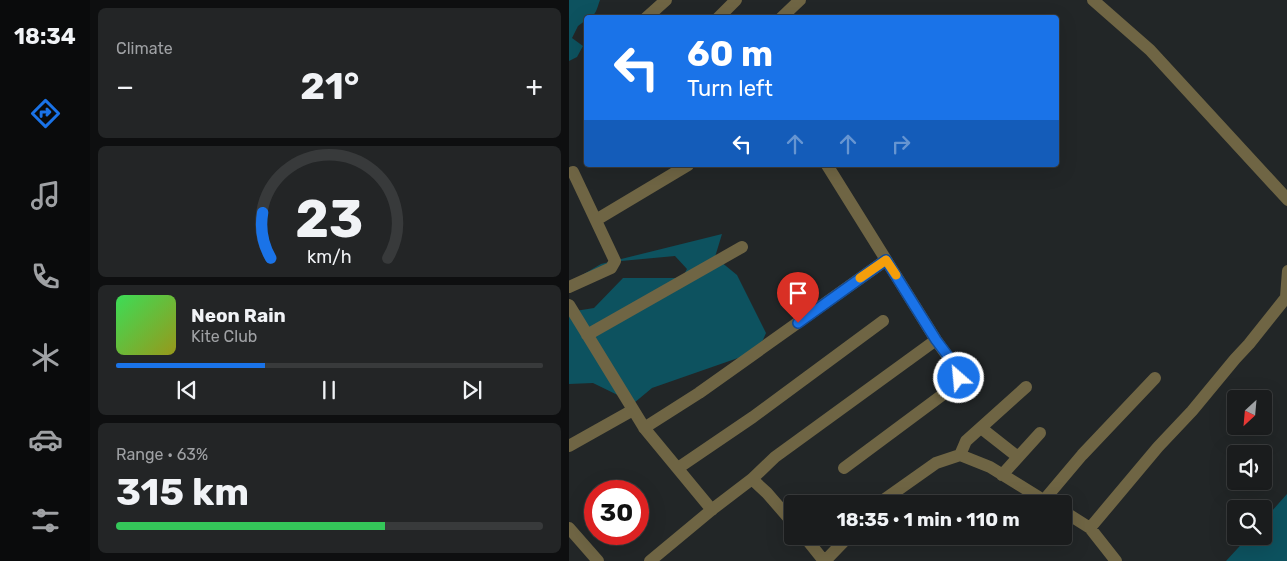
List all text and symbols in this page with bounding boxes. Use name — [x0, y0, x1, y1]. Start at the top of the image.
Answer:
text: 18:34 — [14, 23, 76, 50]
text: 60 m — [687, 33, 773, 75]
icon: left — [604, 35, 669, 100]
text: Climate — [116, 39, 173, 58]
text: 21° — [300, 63, 359, 109]
text: − — [116, 70, 134, 103]
text: + — [526, 70, 543, 103]
text: Turn left — [687, 75, 773, 102]
icon: directions — [28, 96, 63, 131]
icon: left — [728, 130, 756, 158]
icon: ahead — [781, 130, 809, 158]
icon: ahead — [834, 130, 862, 158]
icon: right — [887, 130, 915, 158]
icon: music — [28, 178, 63, 213]
text: 23 — [295, 188, 364, 250]
text: km/h — [307, 246, 352, 267]
icon: phone — [28, 259, 63, 294]
pin — [777, 272, 819, 323]
icon: arrive — [784, 279, 812, 307]
text: Neon Rain — [191, 304, 286, 327]
text: Kite Club — [191, 327, 257, 346]
icon: climate — [28, 340, 63, 375]
position arrow — [932, 351, 984, 403]
icon: previous — [173, 376, 201, 404]
icon: pause — [315, 376, 343, 404]
icon: next — [458, 376, 486, 404]
north arrow — [1227, 390, 1271, 435]
map controls — [1227, 390, 1272, 545]
icon: car — [28, 422, 63, 457]
text: Range · 63% — [116, 445, 208, 464]
button: sound — [1227, 445, 1272, 490]
text: 315 km — [116, 469, 249, 515]
speed limit sign: 30 — [584, 480, 649, 545]
button: search — [1227, 500, 1272, 545]
icon: filters — [28, 503, 63, 538]
text: 18:35 · 1 min · 110 m — [836, 508, 1020, 531]

